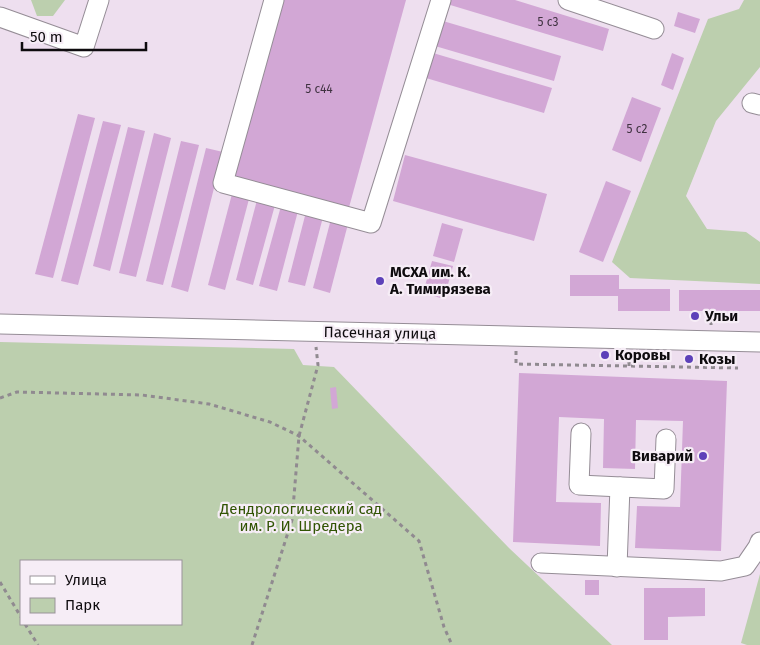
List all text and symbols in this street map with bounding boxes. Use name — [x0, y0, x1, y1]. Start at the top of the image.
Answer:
house number: 5 с3 — [538, 15, 558, 29]
scale bar — [22, 20, 146, 52]
text: 50 m — [30, 28, 63, 46]
house number: 5 с44 — [305, 82, 333, 96]
house number: 5 с2 — [627, 122, 647, 136]
place label: МСХА им. К. А. Тимирязева — [389, 263, 491, 298]
marker: МСХА им. К. А. Тимирязева — [374, 275, 386, 287]
place label: Ульи — [704, 307, 738, 325]
marker: Ульи — [689, 310, 701, 322]
street label: Пасечная улица — [323, 323, 437, 343]
place label: Коровы — [615, 346, 670, 364]
marker: Коровы — [599, 349, 611, 361]
place label: Козы — [699, 350, 735, 368]
marker: Козы — [683, 353, 695, 365]
place label: Виварий — [632, 447, 693, 465]
marker: Виварий — [697, 450, 709, 462]
park label: Дендрологический сад им. Р. И. Шредера — [219, 500, 382, 535]
legend — [20, 560, 182, 625]
text: Улица — [65, 571, 107, 589]
text: Парк — [65, 596, 100, 614]

